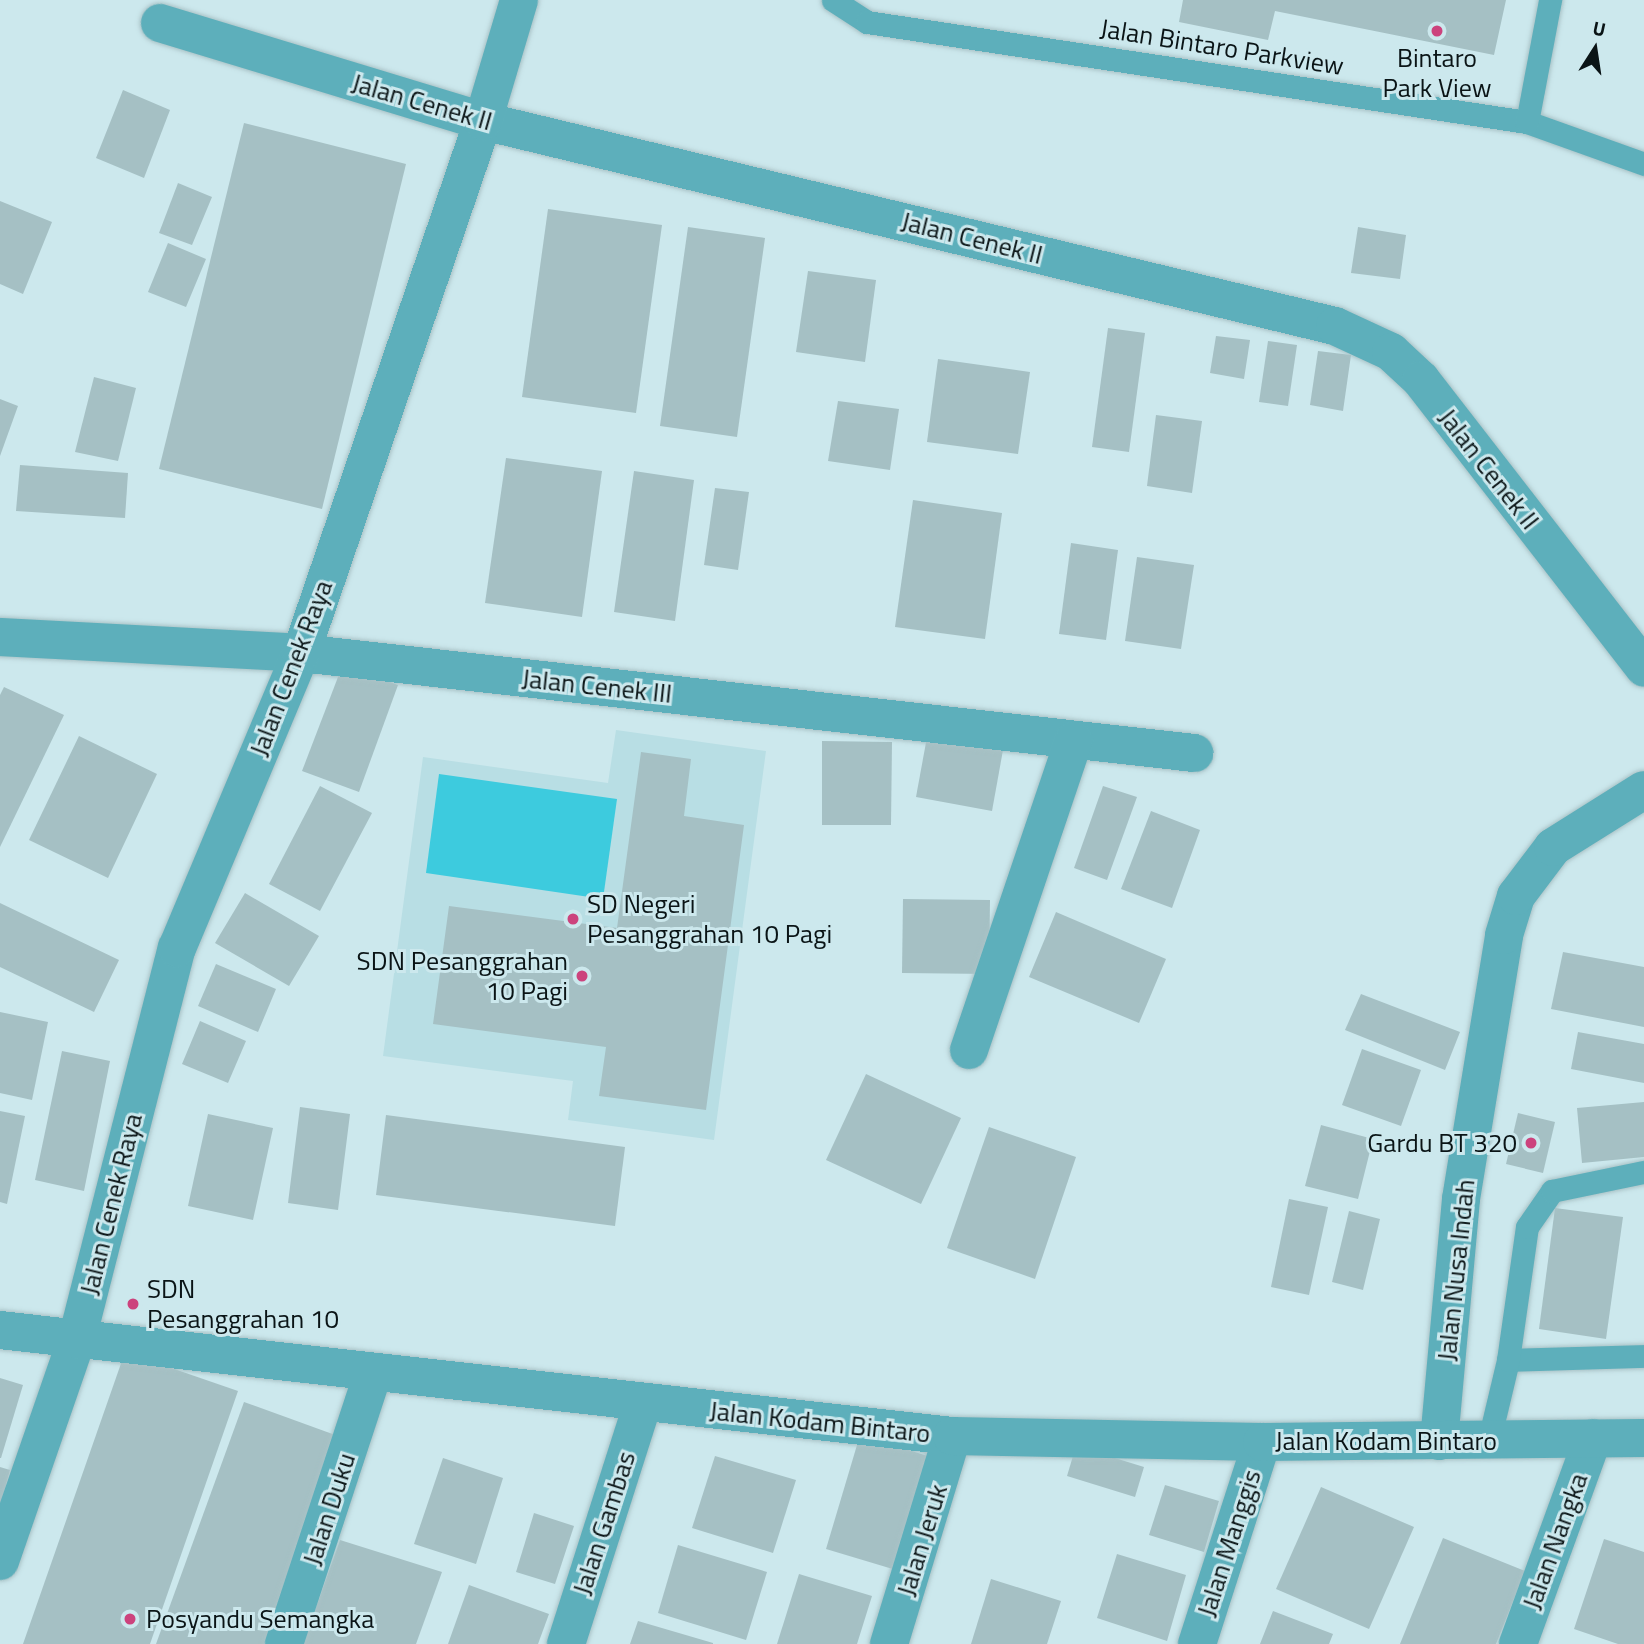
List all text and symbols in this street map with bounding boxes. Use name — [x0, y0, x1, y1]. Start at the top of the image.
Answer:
street label: Jalan Bintaro Parkview — [1098, 12, 1346, 82]
text: U — [1590, 12, 1609, 43]
north arrow — [1560, 14, 1630, 84]
marker: Bintaro Park View — [1429, 23, 1445, 39]
place label: Bintaro Park View — [1382, 42, 1492, 104]
street label: Jalan Cenek II — [348, 67, 496, 137]
street label: Jalan Cenek II — [898, 205, 1046, 271]
street label: Jalan Cenek II — [1432, 403, 1546, 535]
street label: Jalan Cenek Raya — [243, 576, 339, 760]
street label: Jalan Cenek III — [520, 663, 674, 709]
place label: SD Negeri Pesanggrahan 10 Pagi — [587, 888, 832, 950]
marker: SD Negeri Pesanggrahan 10 Pagi — [565, 911, 581, 927]
place label: SDN Pesanggrahan 10 Pagi — [357, 945, 568, 1006]
marker: SDN Pesanggrahan 10 Pagi — [574, 968, 590, 984]
street label: Jalan Cenek Raya — [73, 1110, 149, 1298]
place label: Gardu BT 320 — [1367, 1127, 1517, 1159]
marker: Gardu BT 320 — [1523, 1135, 1539, 1151]
street label: Jalan Nusa Indah — [1431, 1178, 1481, 1362]
place label: SDN Pesanggrahan 10 — [147, 1273, 339, 1334]
marker: SDN Pesanggrahan 10 — [125, 1296, 141, 1312]
street label: Jalan Kodam Bintaro — [708, 1395, 932, 1449]
street label: Jalan Kodam Bintaro — [1275, 1425, 1497, 1457]
street label: Jalan Gambas — [566, 1447, 642, 1599]
street label: Jalan Duku — [296, 1449, 362, 1569]
street label: Jalan Manggis — [1191, 1466, 1267, 1620]
street label: Jalan Nangka — [1516, 1469, 1594, 1613]
street label: Jalan Jeruk — [890, 1480, 954, 1600]
place label: Posyandu Semangka — [146, 1603, 374, 1635]
marker: Posyandu Semangka — [120, 1609, 140, 1629]

